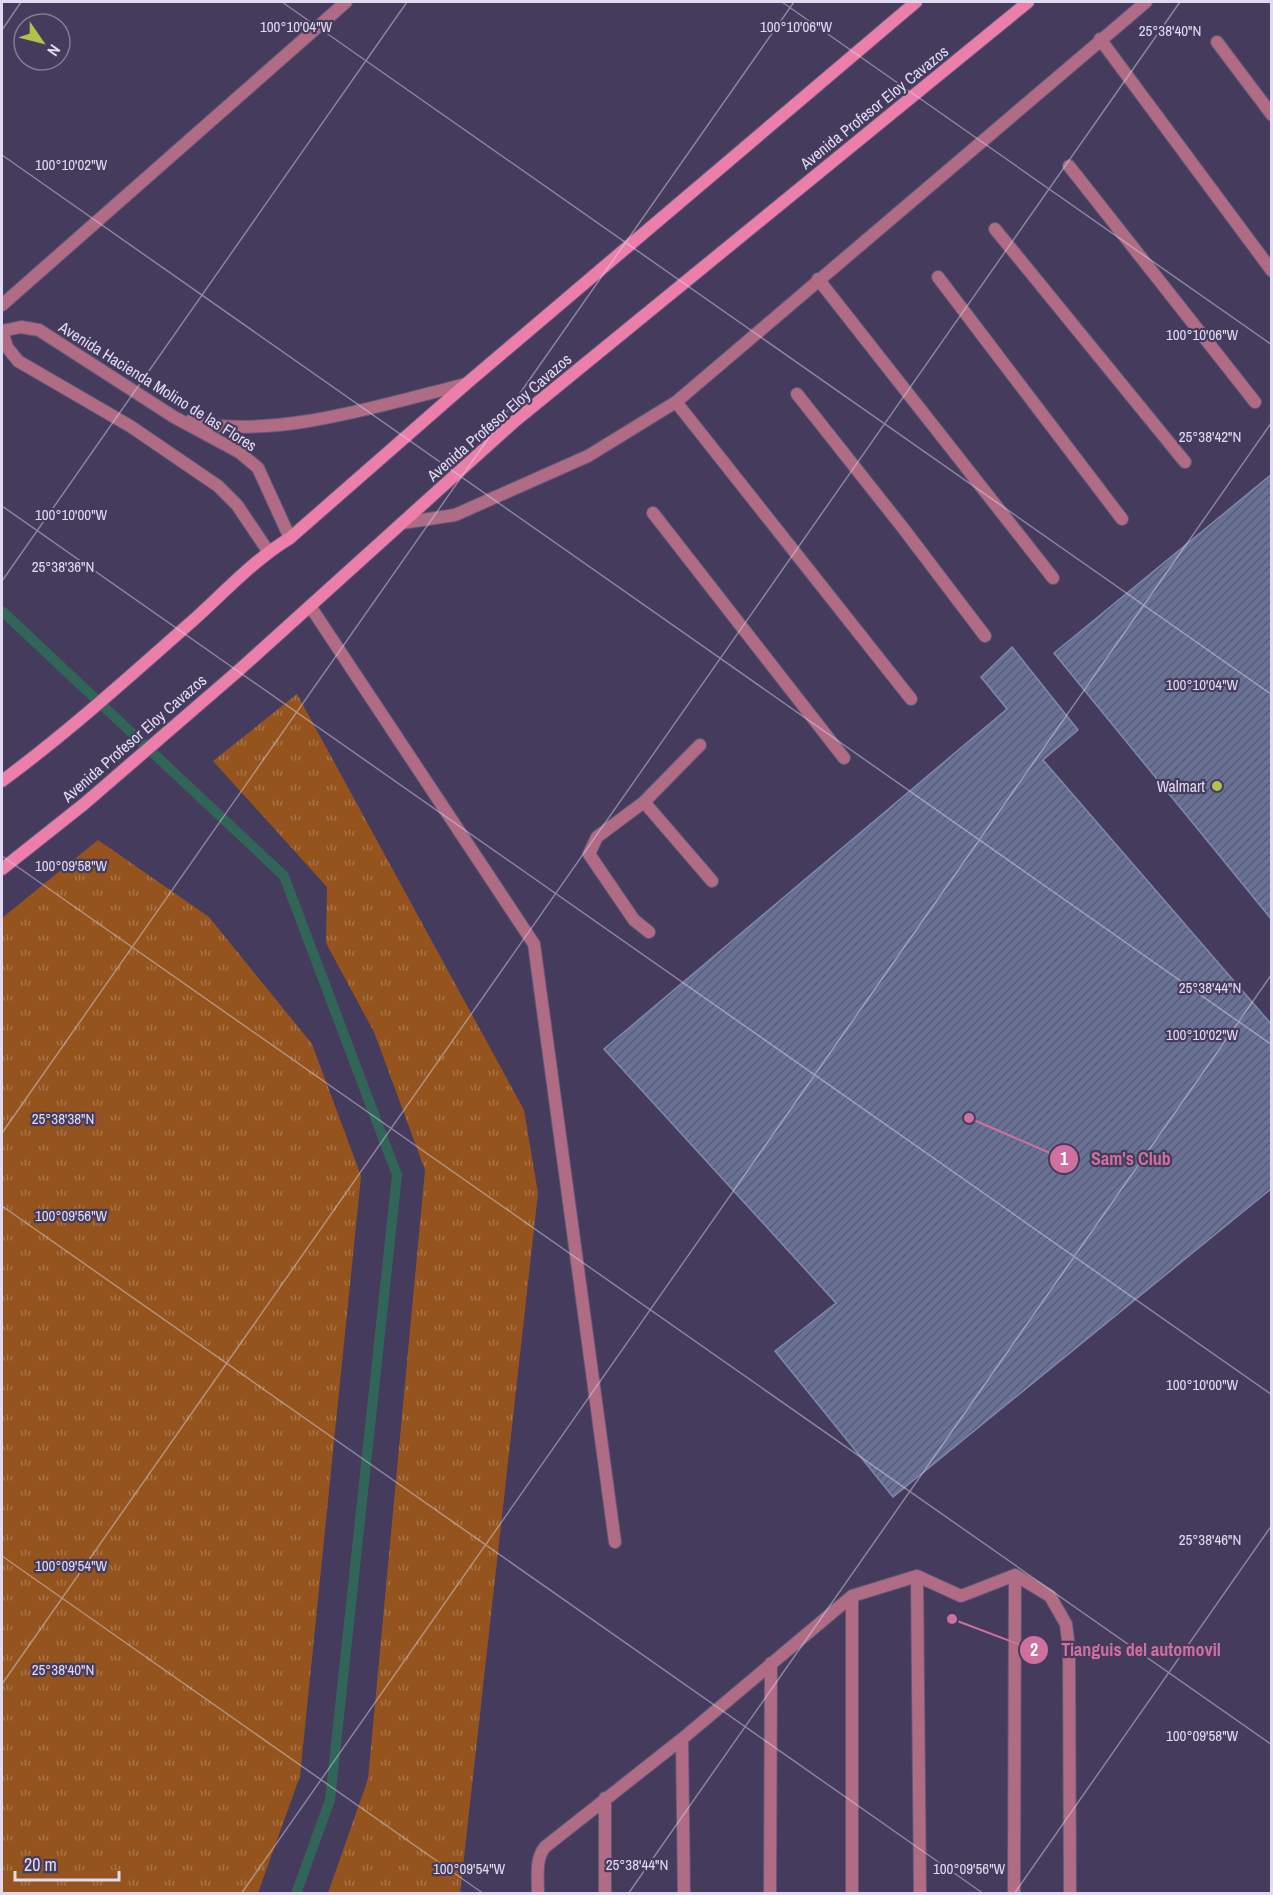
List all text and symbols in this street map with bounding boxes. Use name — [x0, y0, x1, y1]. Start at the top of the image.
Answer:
north arrow — [12, 12, 72, 72]
text: 100°10'04"W — [260, 16, 332, 37]
text: 100°10'06"W — [760, 16, 832, 37]
text: 25°38'40"N — [1139, 20, 1201, 41]
text: N — [43, 40, 66, 61]
street label: Avenida Profesor Eloy Cavazos — [794, 40, 953, 174]
text: 100°10'02"W — [35, 154, 107, 175]
street label: Avenida Hacienda Molino de las Flores — [54, 315, 261, 456]
text: 100°10'06"W — [1166, 324, 1238, 345]
street label: Avenida Profesor Eloy Cavazos — [421, 348, 576, 487]
text: 25°38'42"N — [1179, 426, 1241, 447]
text: 100°10'00"W — [35, 504, 107, 525]
text: 25°38'36"N — [32, 556, 94, 577]
street label: Avenida Profesor Eloy Cavazos — [56, 669, 211, 808]
text: 100°10'04"W — [1166, 674, 1238, 695]
place label: Walmart — [1157, 775, 1205, 797]
marker: Walmart — [1210, 779, 1224, 793]
text: 100°09'58"W — [35, 855, 107, 876]
text: 25°38'44"N — [1179, 977, 1241, 998]
text: 100°10'02"W — [1166, 1024, 1238, 1045]
text: 25°38'38"N — [32, 1108, 94, 1129]
callout: Sam's Club — [1049, 1141, 1183, 1177]
text: 1 — [1060, 1146, 1069, 1171]
text: Sam's Club — [1091, 1146, 1171, 1171]
text: 100°09'56"W — [35, 1205, 107, 1226]
text: 100°10'00"W — [1166, 1374, 1238, 1395]
text: 25°38'46"N — [1179, 1529, 1241, 1550]
text: 100°09'54"W — [35, 1555, 107, 1576]
callout: Tianguis del automovil — [1019, 1632, 1233, 1668]
text: 2 — [1030, 1637, 1038, 1662]
text: Tianguis del automovil — [1061, 1637, 1221, 1662]
text: 25°38'40"N — [32, 1659, 94, 1680]
text: 100°09'58"W — [1166, 1725, 1238, 1746]
scale bar — [15, 1844, 118, 1882]
text: 20 m — [24, 1852, 57, 1877]
text: 25°38'44"N — [606, 1854, 668, 1875]
text: 100°09'54"W — [433, 1858, 505, 1879]
text: 100°09'56"W — [933, 1858, 1005, 1879]

